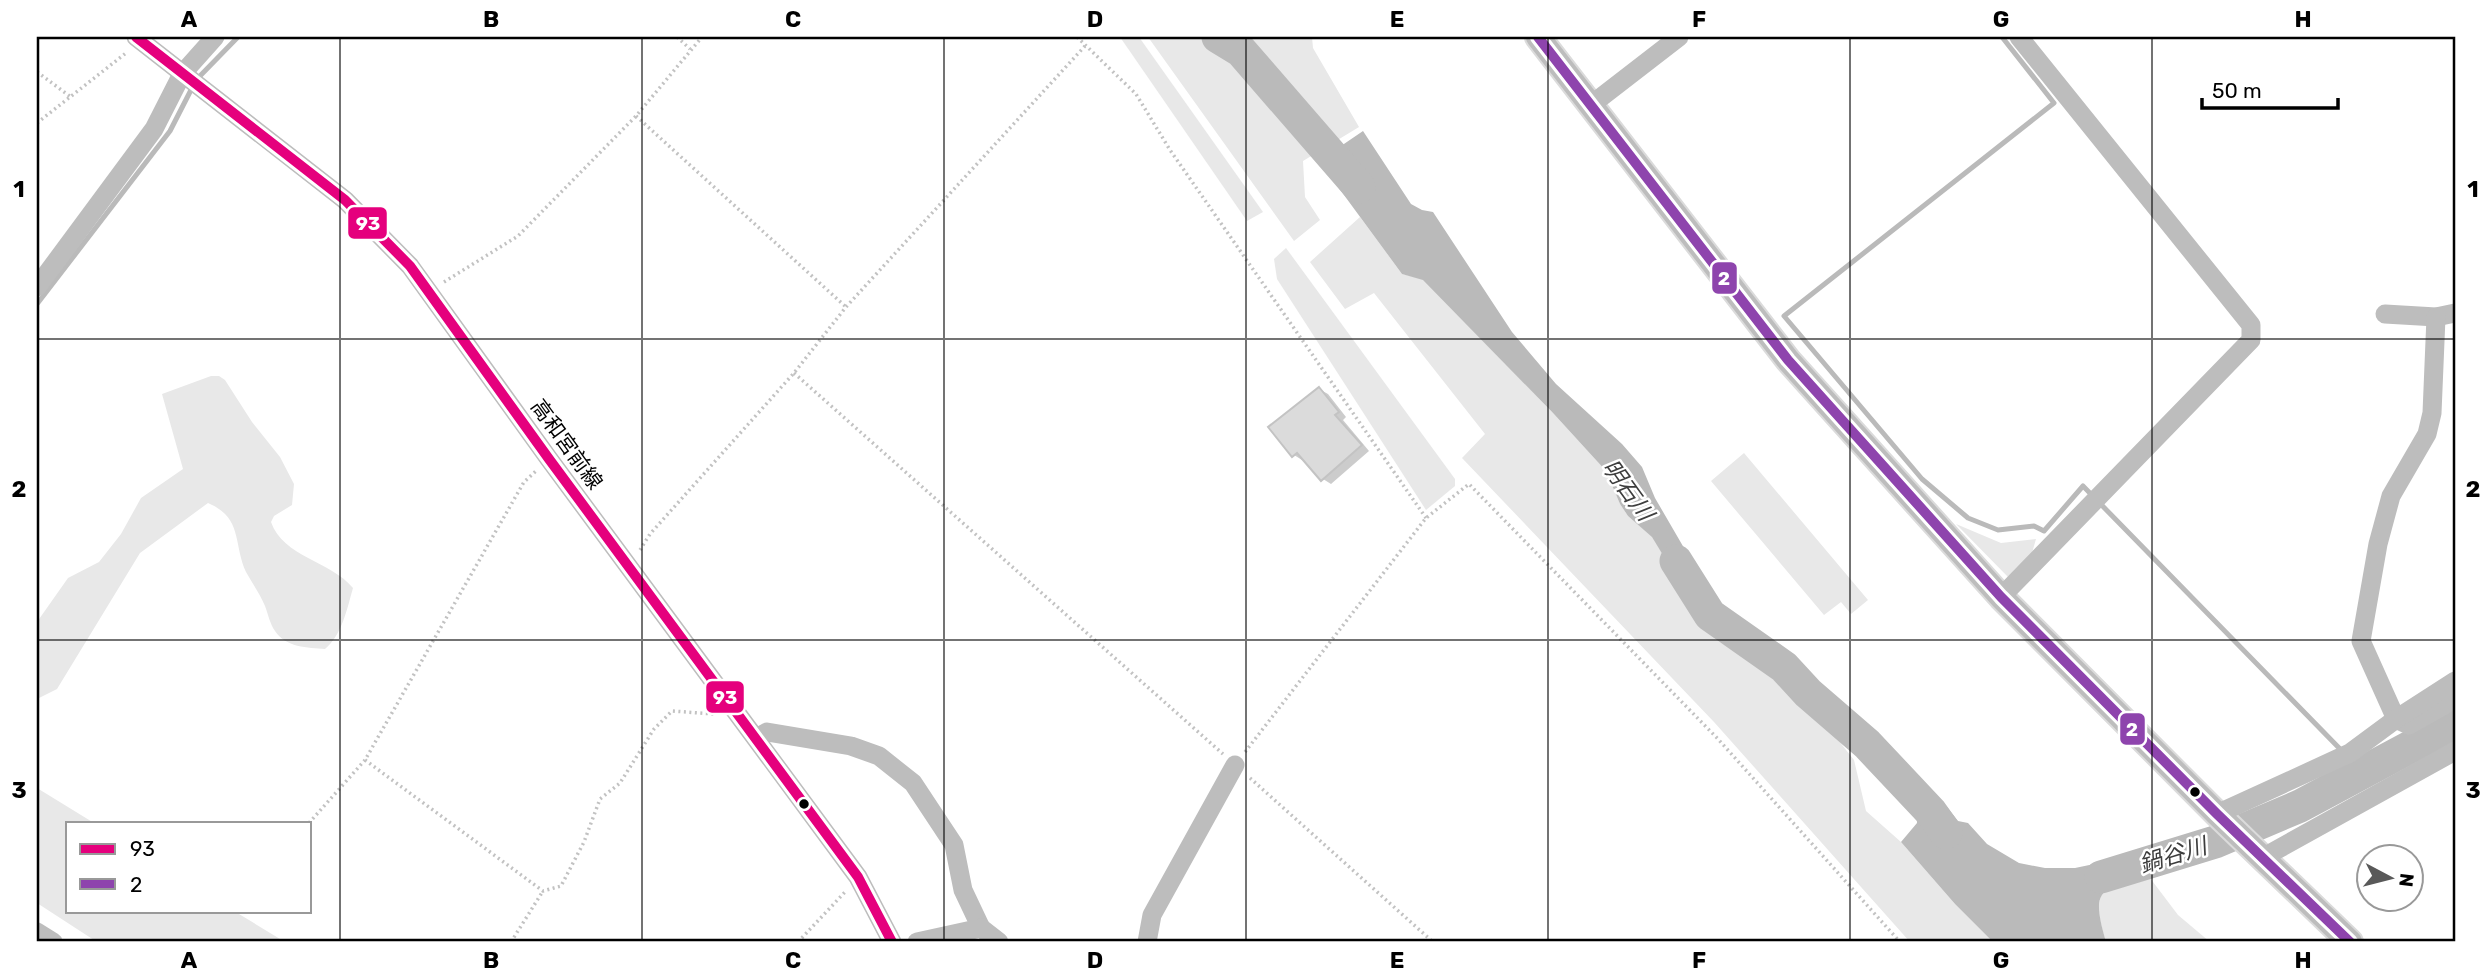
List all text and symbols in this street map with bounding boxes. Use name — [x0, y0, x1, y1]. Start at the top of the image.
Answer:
text: A — [181, 5, 198, 33]
text: B — [483, 5, 499, 33]
text: C — [785, 5, 801, 33]
text: D — [1087, 5, 1103, 33]
text: E — [1390, 5, 1404, 33]
text: F — [1692, 5, 1706, 33]
text: G — [1993, 5, 2009, 33]
text: H — [2294, 5, 2312, 33]
scale bar — [2202, 66, 2338, 110]
text: 50 m — [2212, 78, 2262, 103]
text: 1 — [13, 175, 25, 203]
text: 1 — [2467, 175, 2479, 203]
line badge: 93 — [347, 206, 388, 240]
text: 93 — [356, 212, 380, 235]
line badge: 2 — [1711, 261, 1738, 295]
text: 2 — [1718, 267, 1730, 290]
street label: 高和宮前線 — [526, 394, 608, 494]
water label: 明石川 — [1596, 454, 1661, 529]
text: 2 — [12, 475, 26, 503]
text: 2 — [2466, 475, 2480, 503]
line badge: 93 — [705, 680, 745, 714]
text: 93 — [713, 686, 737, 709]
line badge: 2 — [2119, 712, 2146, 746]
text: 2 — [2126, 718, 2138, 741]
text: 3 — [11, 776, 27, 804]
text: 3 — [2465, 776, 2481, 804]
unlabelled marker — [2188, 785, 2202, 799]
unlabelled marker — [797, 797, 811, 811]
legend — [66, 822, 312, 912]
water label: 鍋谷川 — [2136, 831, 2213, 878]
text: 93 — [130, 836, 155, 861]
north arrow — [2356, 842, 2426, 912]
text: 2 — [130, 872, 142, 897]
text: N — [2394, 872, 2419, 888]
text: A — [181, 946, 198, 974]
text: B — [483, 946, 499, 974]
text: C — [785, 946, 801, 974]
text: D — [1087, 946, 1103, 974]
text: E — [1390, 946, 1404, 974]
text: F — [1692, 946, 1706, 974]
text: G — [1993, 946, 2009, 974]
text: H — [2294, 946, 2312, 974]

